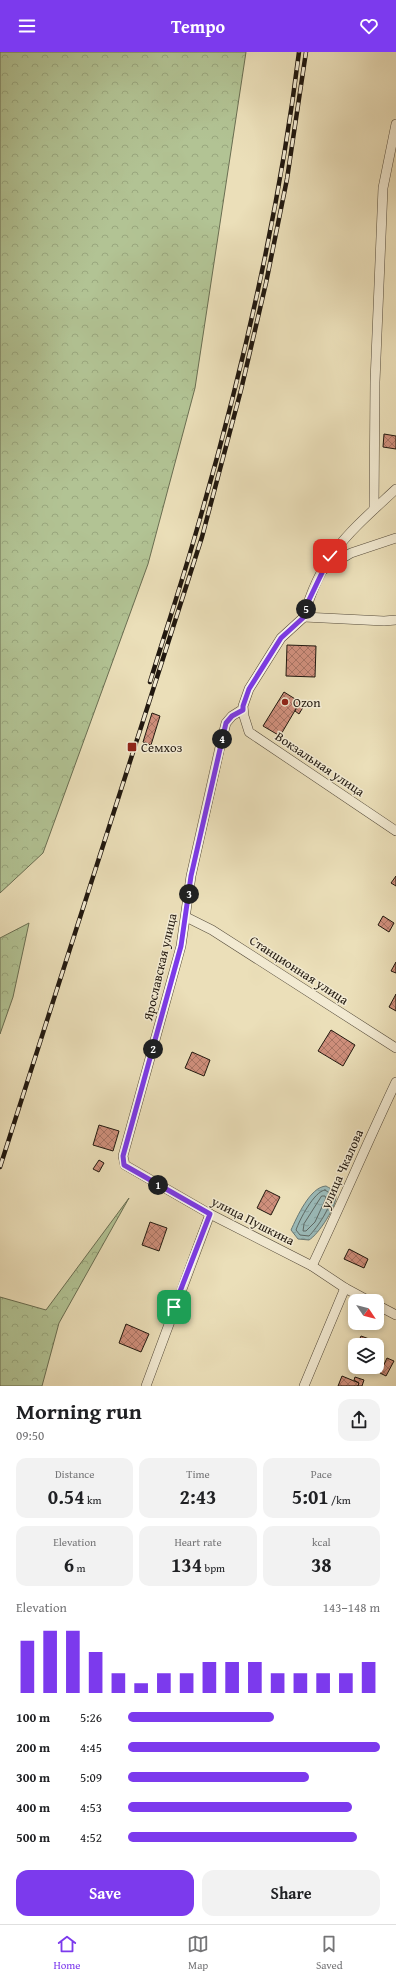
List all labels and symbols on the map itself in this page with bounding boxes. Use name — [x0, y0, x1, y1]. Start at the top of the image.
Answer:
pin — [313, 539, 347, 573]
pin: 5 — [296, 599, 316, 619]
place label: Ozon — [293, 693, 321, 712]
marker: Ozon — [280, 697, 290, 707]
street label: Вокзальная улица — [271, 727, 369, 801]
pin: 4 — [212, 729, 232, 749]
place label: Семхоз — [141, 738, 183, 757]
marker: Семхоз — [126, 741, 138, 753]
pin: 3 — [179, 884, 199, 904]
street label: Ярославская улица — [138, 910, 182, 1024]
street label: Станционная улица — [246, 931, 353, 1010]
pin: 2 — [143, 1039, 163, 1059]
street label: улица Чкалова — [316, 1125, 368, 1213]
pin: 1 — [148, 1175, 168, 1195]
street label: улица Пушкина — [207, 1191, 299, 1251]
pin — [157, 1290, 191, 1324]
north arrow — [348, 1294, 384, 1330]

